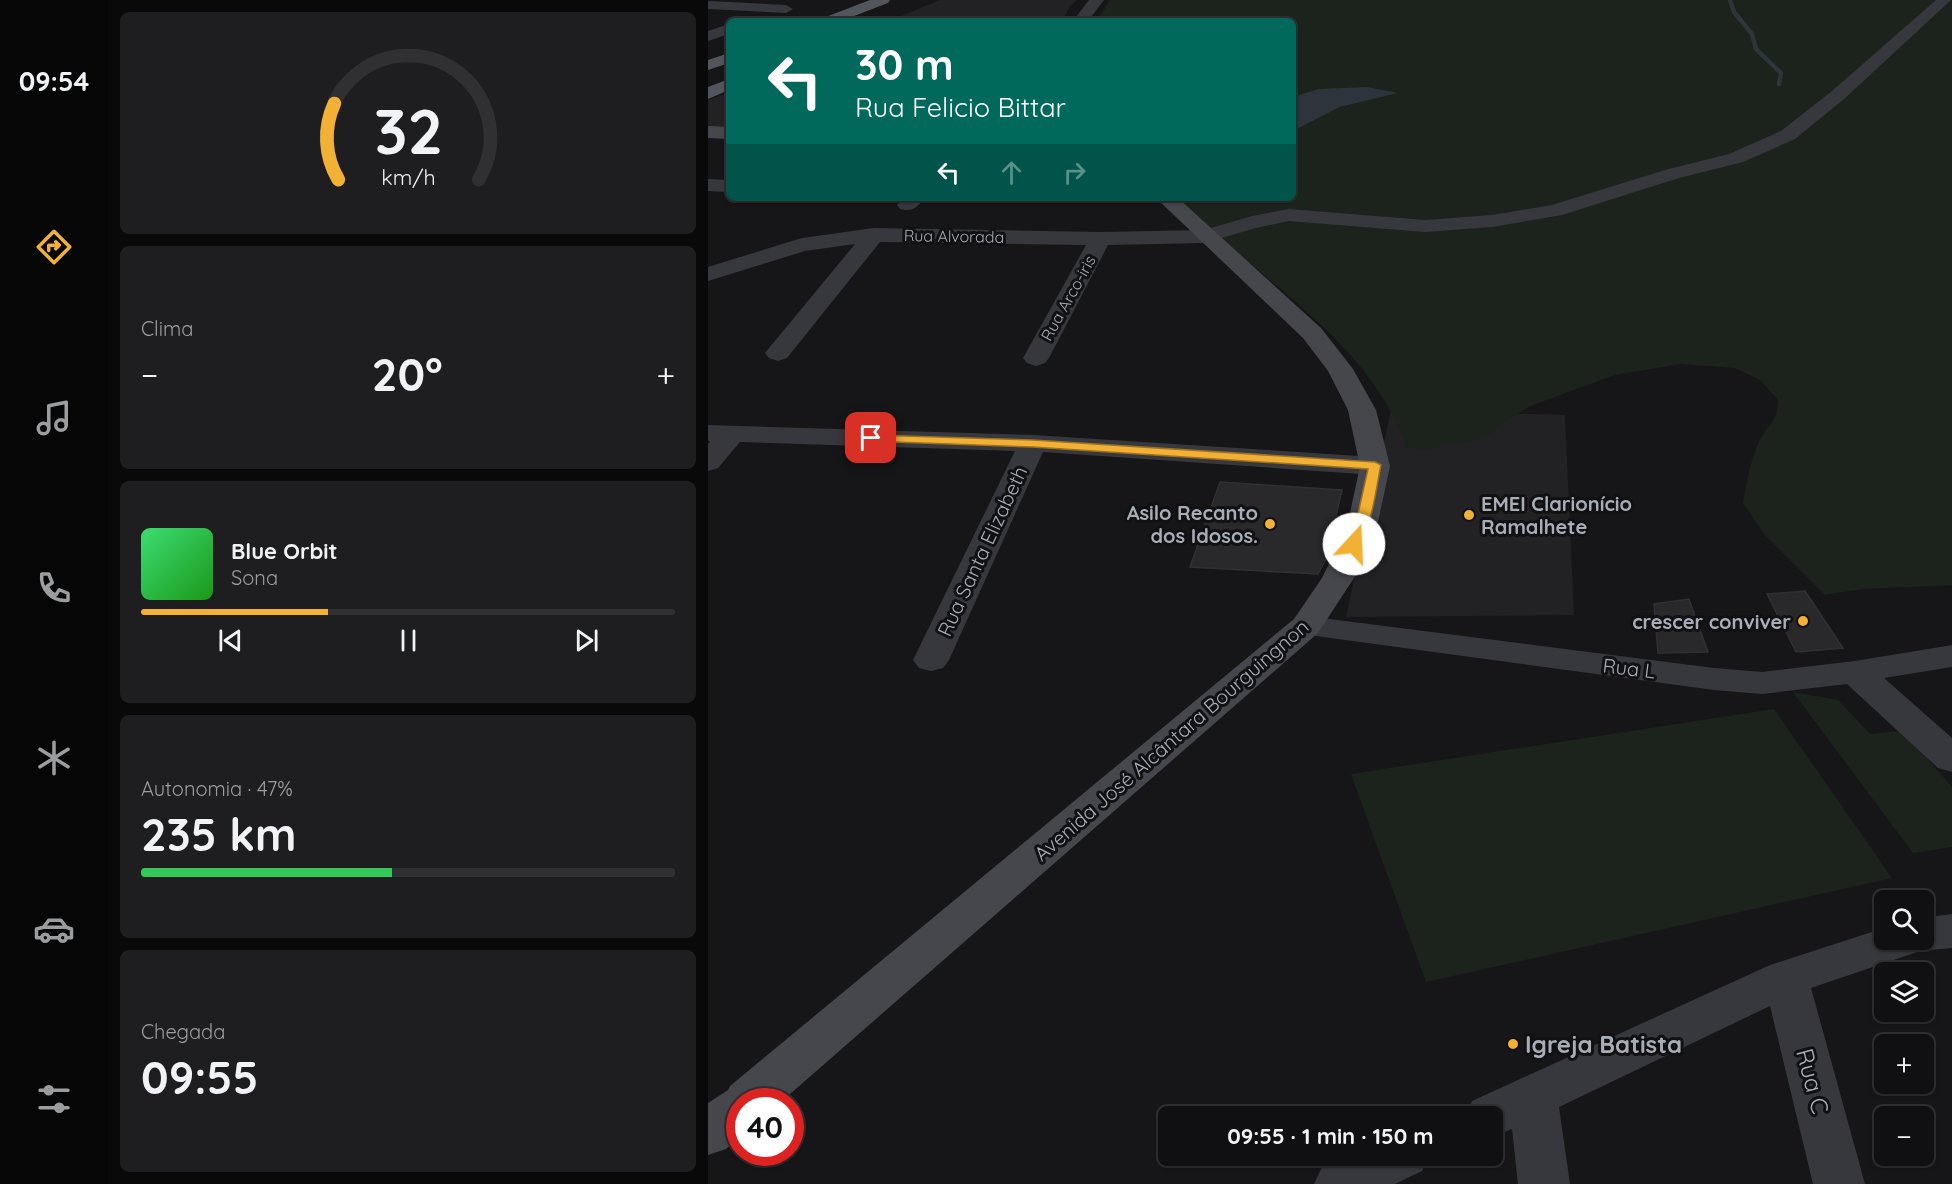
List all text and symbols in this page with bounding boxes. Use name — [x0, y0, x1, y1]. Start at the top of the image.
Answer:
text: 30 m — [855, 38, 954, 91]
icon: left — [756, 42, 834, 120]
text: 09:54 — [19, 64, 89, 98]
text: Rua Felicio Bittar — [855, 90, 1066, 124]
text: 32 — [373, 92, 443, 170]
icon: left — [932, 156, 965, 189]
icon: ahead — [995, 156, 1028, 189]
icon: right — [1058, 156, 1091, 189]
text: km/h — [381, 165, 435, 191]
street label: Rua Alvorada — [904, 225, 1004, 247]
icon: directions — [33, 226, 75, 268]
street label: Rua Arco-iris — [1036, 252, 1100, 344]
text: Clima — [141, 316, 193, 341]
text: 20° — [372, 346, 443, 402]
text: − — [141, 354, 158, 395]
text: + — [656, 354, 675, 395]
icon: music — [33, 397, 75, 439]
pin — [845, 412, 896, 463]
icon: arrive — [854, 421, 887, 454]
street label: Rua Santa Elizabeth — [932, 462, 1032, 640]
place label: EMEI Clarionício Ramalhete — [1481, 491, 1632, 539]
place label: Asilo Recanto dos Idosos. — [1127, 500, 1258, 548]
marker: EMEI Clarionício Ramalhete — [1462, 508, 1476, 522]
position arrow — [1322, 512, 1386, 576]
marker: Asilo Recanto dos Idosos. — [1263, 517, 1277, 531]
text: Blue Orbit — [231, 537, 337, 565]
text: Sona — [231, 565, 278, 590]
icon: phone — [33, 567, 75, 609]
place label: crescer conviver — [1632, 609, 1791, 634]
street label: Avenida José Alcântara Bourguingnon — [1029, 614, 1313, 866]
marker: crescer conviver — [1796, 614, 1810, 628]
icon: previous — [214, 624, 247, 657]
icon: pause — [392, 624, 425, 657]
icon: next — [570, 624, 603, 657]
street label: Rua L — [1601, 652, 1657, 684]
icon: climate — [33, 737, 75, 779]
text: Autonomia · 47% — [141, 776, 293, 801]
text: 235 km — [141, 806, 296, 862]
map controls — [1874, 890, 1934, 1166]
button: search — [1874, 890, 1934, 950]
icon: car — [33, 908, 75, 950]
button: layers — [1874, 962, 1934, 1022]
text: Chegada — [141, 1019, 225, 1044]
place label: Igreja Batista — [1525, 1029, 1682, 1059]
button: + — [1874, 1034, 1934, 1094]
marker: Igreja Batista — [1506, 1037, 1520, 1051]
street label: Rua C — [1790, 1045, 1836, 1117]
text: 09:55 — [141, 1049, 258, 1105]
icon: filters — [33, 1078, 75, 1120]
speed limit sign: 40 — [726, 1088, 804, 1166]
button: − — [1874, 1106, 1934, 1166]
text: 09:55 · 1 min · 150 m — [1227, 1122, 1434, 1150]

